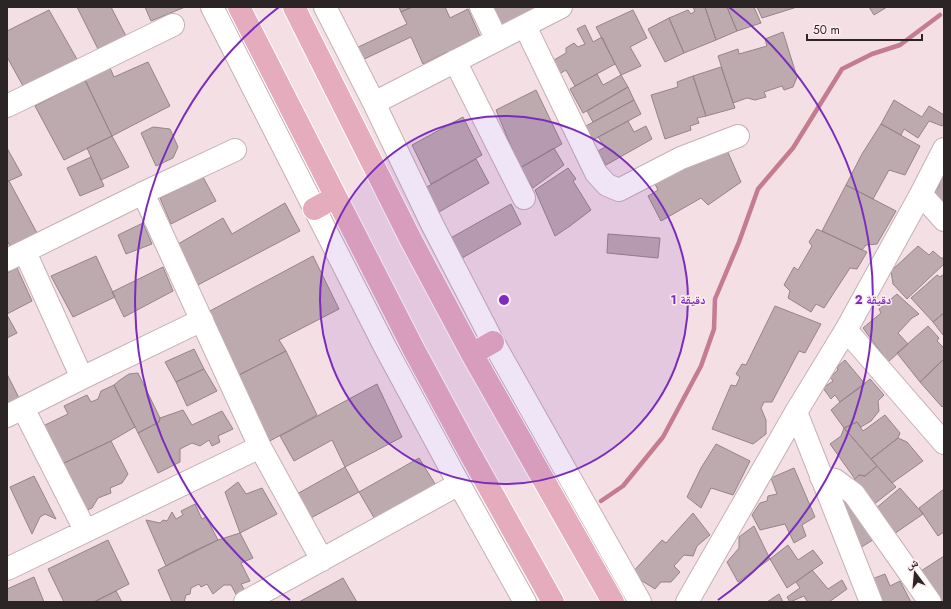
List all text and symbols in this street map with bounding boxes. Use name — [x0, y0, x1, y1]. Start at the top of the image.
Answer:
scale bar — [807, 16, 922, 42]
text: 50 m — [813, 21, 840, 39]
text: 1 دقيقة — [671, 291, 705, 309]
text: 2 دقيقة — [855, 291, 891, 309]
centre of rings — [497, 293, 511, 307]
north arrow — [895, 553, 935, 593]
text: ش — [904, 554, 920, 573]

